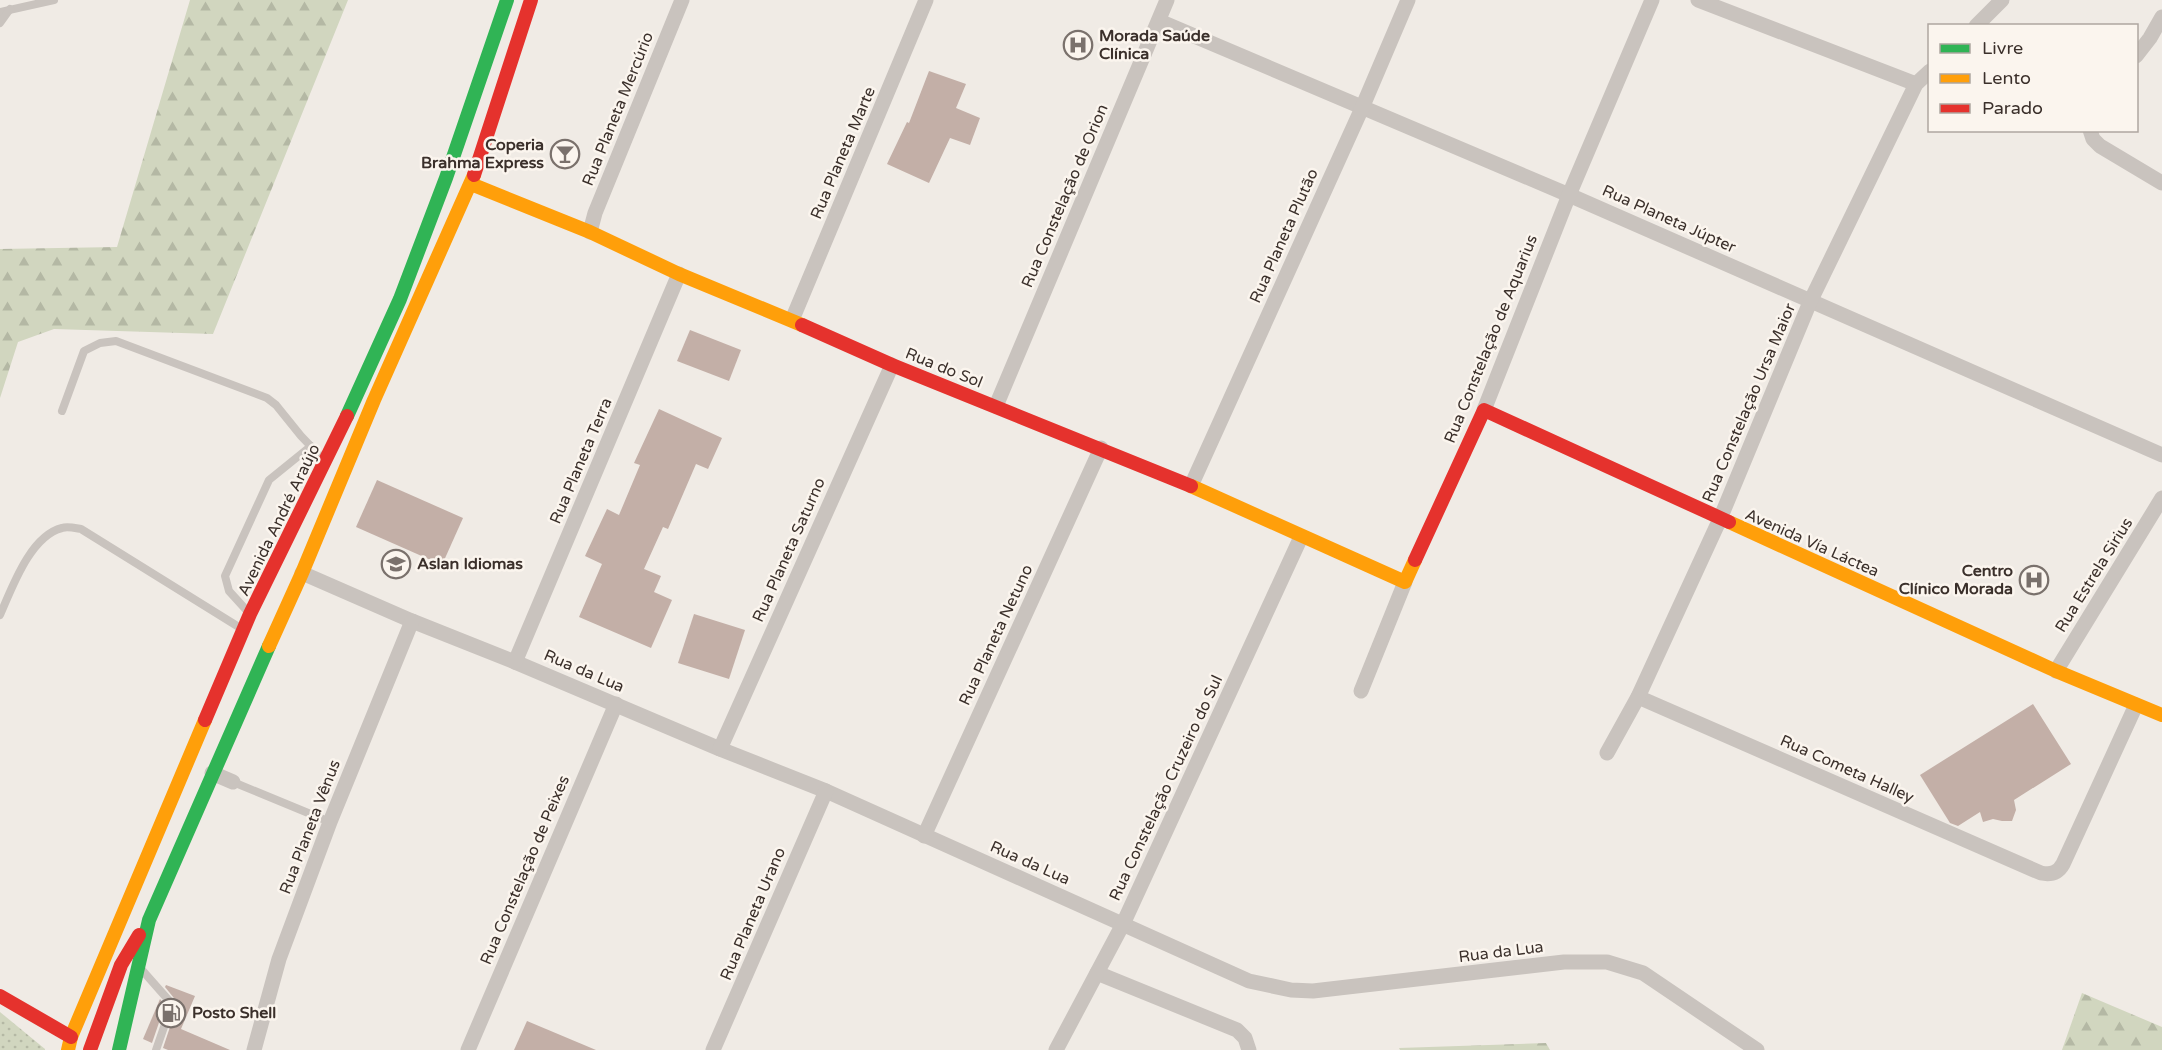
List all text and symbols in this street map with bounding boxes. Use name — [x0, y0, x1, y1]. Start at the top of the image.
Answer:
legend — [1928, 24, 2138, 132]
place label: Morada Saúde Clínica — [1099, 26, 1210, 64]
street label: Rua Planeta Mercúrio — [578, 29, 658, 189]
hospital icon: Morada Saúde Clínica — [1062, 29, 1094, 61]
text: Livre — [1982, 37, 2023, 59]
text: Lento — [1982, 67, 2031, 89]
street label: Rua Planeta Marte — [806, 84, 880, 222]
text: Parado — [1982, 97, 2043, 119]
street label: Rua Constelação de Orion — [1017, 101, 1113, 291]
place label: Coperia Brahma Express — [421, 135, 544, 173]
bar icon: Coperia Brahma Express — [549, 138, 581, 170]
street label: Rua Planeta Plutão — [1245, 166, 1323, 306]
street label: Rua Planeta Júpter — [1599, 180, 1740, 258]
street label: Rua Constelação de Aquarius — [1440, 232, 1542, 446]
street label: Rua Constelação Ursa Maior — [1698, 299, 1801, 506]
street label: Rua do Sol — [902, 343, 986, 393]
street label: Rua Planeta Terra — [545, 395, 617, 527]
street label: Avenida André Araújo — [233, 441, 325, 599]
street label: Rua Planeta Saturno — [748, 475, 830, 625]
street label: Avenida Vía Láctea — [1742, 504, 1882, 582]
street label: Rua Estrela Sirius — [2051, 514, 2137, 636]
school or university icon: Aslan Idiomas — [380, 548, 412, 580]
place label: Aslan Idiomas — [417, 554, 523, 574]
street label: Rua Planeta Netuno — [955, 561, 1037, 709]
place label: Centro Clínico Morada — [1899, 561, 2013, 599]
hospital icon: Centro Clínico Morada — [2018, 564, 2050, 596]
street label: Rua da Lua — [541, 645, 627, 697]
street label: Rua Constelação Cruzeiro do Sul — [1105, 672, 1227, 904]
street label: Rua Cometa Halley — [1777, 730, 1917, 808]
street label: Rua Planeta Vênus — [275, 757, 345, 897]
street label: Rua Constelação de Peixes — [476, 772, 574, 968]
street label: Rua da Lua — [987, 836, 1073, 890]
street label: Rua Planeta Urano — [716, 845, 790, 983]
street label: Rua da Lua — [1457, 937, 1545, 967]
fuel station icon: Posto Shell — [155, 997, 187, 1029]
place label: Posto Shell — [192, 1003, 276, 1023]

